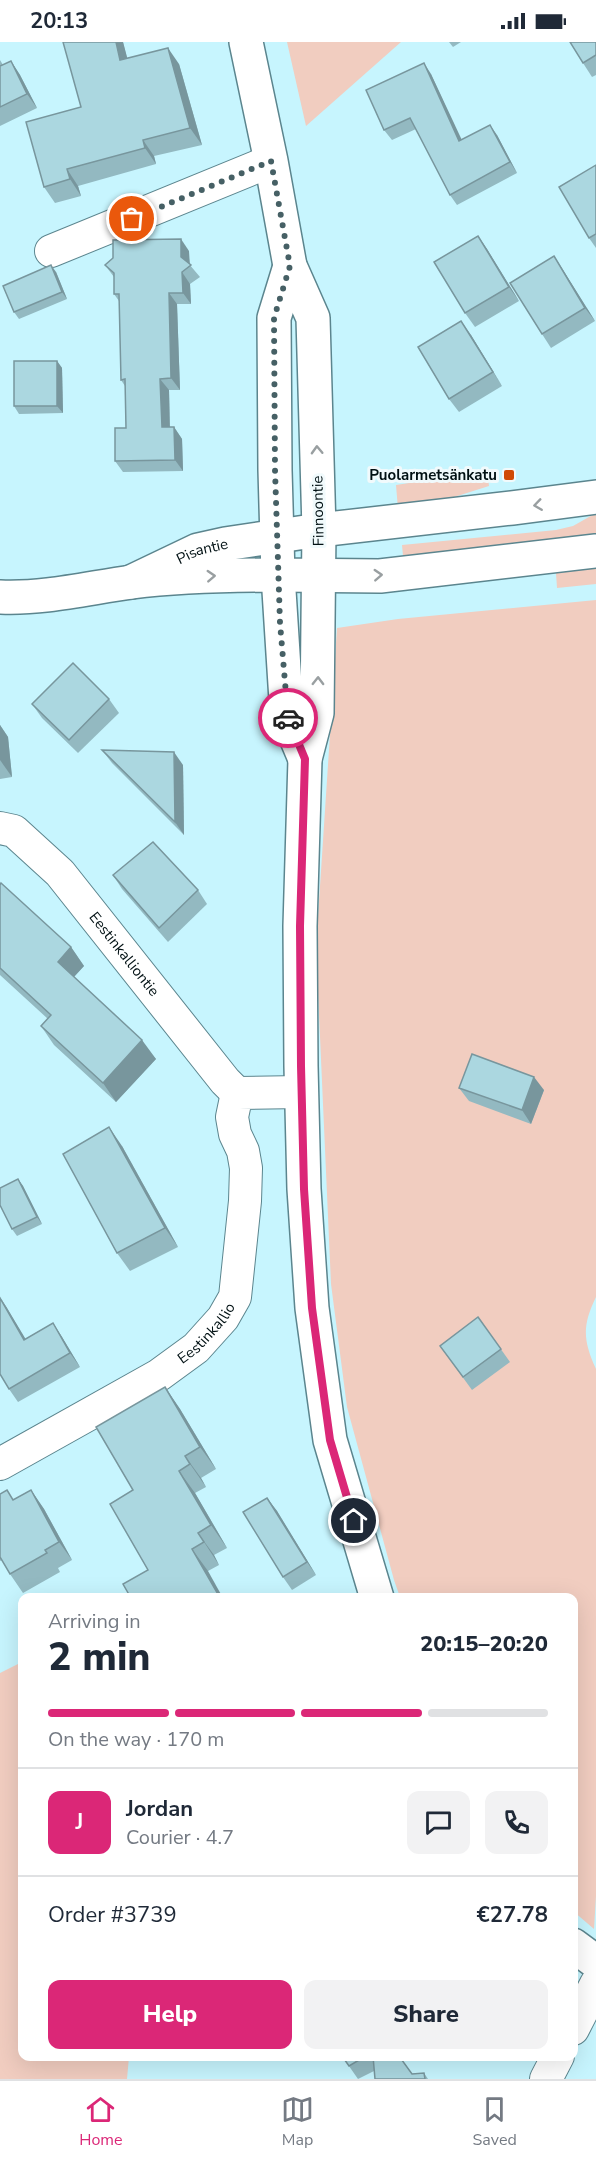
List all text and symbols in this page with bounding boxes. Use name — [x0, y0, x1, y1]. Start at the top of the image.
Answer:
text: 20:13 — [30, 6, 88, 36]
pin — [106, 193, 157, 244]
icon: bag — [115, 202, 148, 235]
one-way arrow — [311, 446, 323, 455]
place label: Puolarmetsänkatu — [369, 465, 497, 485]
marker: Puolarmetsänkatu — [502, 468, 516, 482]
street label: Finnoontie — [307, 475, 329, 546]
one-way arrow — [533, 498, 543, 510]
street label: Pisantie — [173, 534, 230, 569]
one-way arrow — [206, 569, 215, 582]
one-way arrow — [374, 569, 383, 582]
one-way arrow — [312, 676, 324, 685]
courier — [258, 688, 318, 748]
icon: car — [272, 702, 305, 735]
street label: Eestinkalliontie — [85, 908, 164, 1000]
street label: Eestinkallio — [173, 1299, 240, 1368]
pin — [328, 1495, 379, 1546]
icon: home — [337, 1504, 370, 1537]
text: Arriving in — [48, 1608, 141, 1635]
text: 20:15–20:20 — [420, 1629, 548, 1659]
text: 2 min — [48, 1631, 151, 1684]
text: On the way · 170 m — [48, 1726, 224, 1753]
button: chat — [407, 1791, 470, 1854]
button: phone — [485, 1791, 548, 1854]
text: Jordan — [126, 1794, 193, 1824]
text: J — [76, 1807, 83, 1837]
text: Courier · 4.7 — [126, 1824, 234, 1851]
text: Order #3739 — [48, 1900, 177, 1930]
text: €27.78 — [477, 1900, 548, 1930]
button: Help — [48, 1980, 292, 2049]
button: Share — [304, 1980, 548, 2049]
tab: Home — [79, 2093, 123, 2151]
tab: Map — [281, 2093, 314, 2151]
tab: Saved — [473, 2093, 517, 2151]

